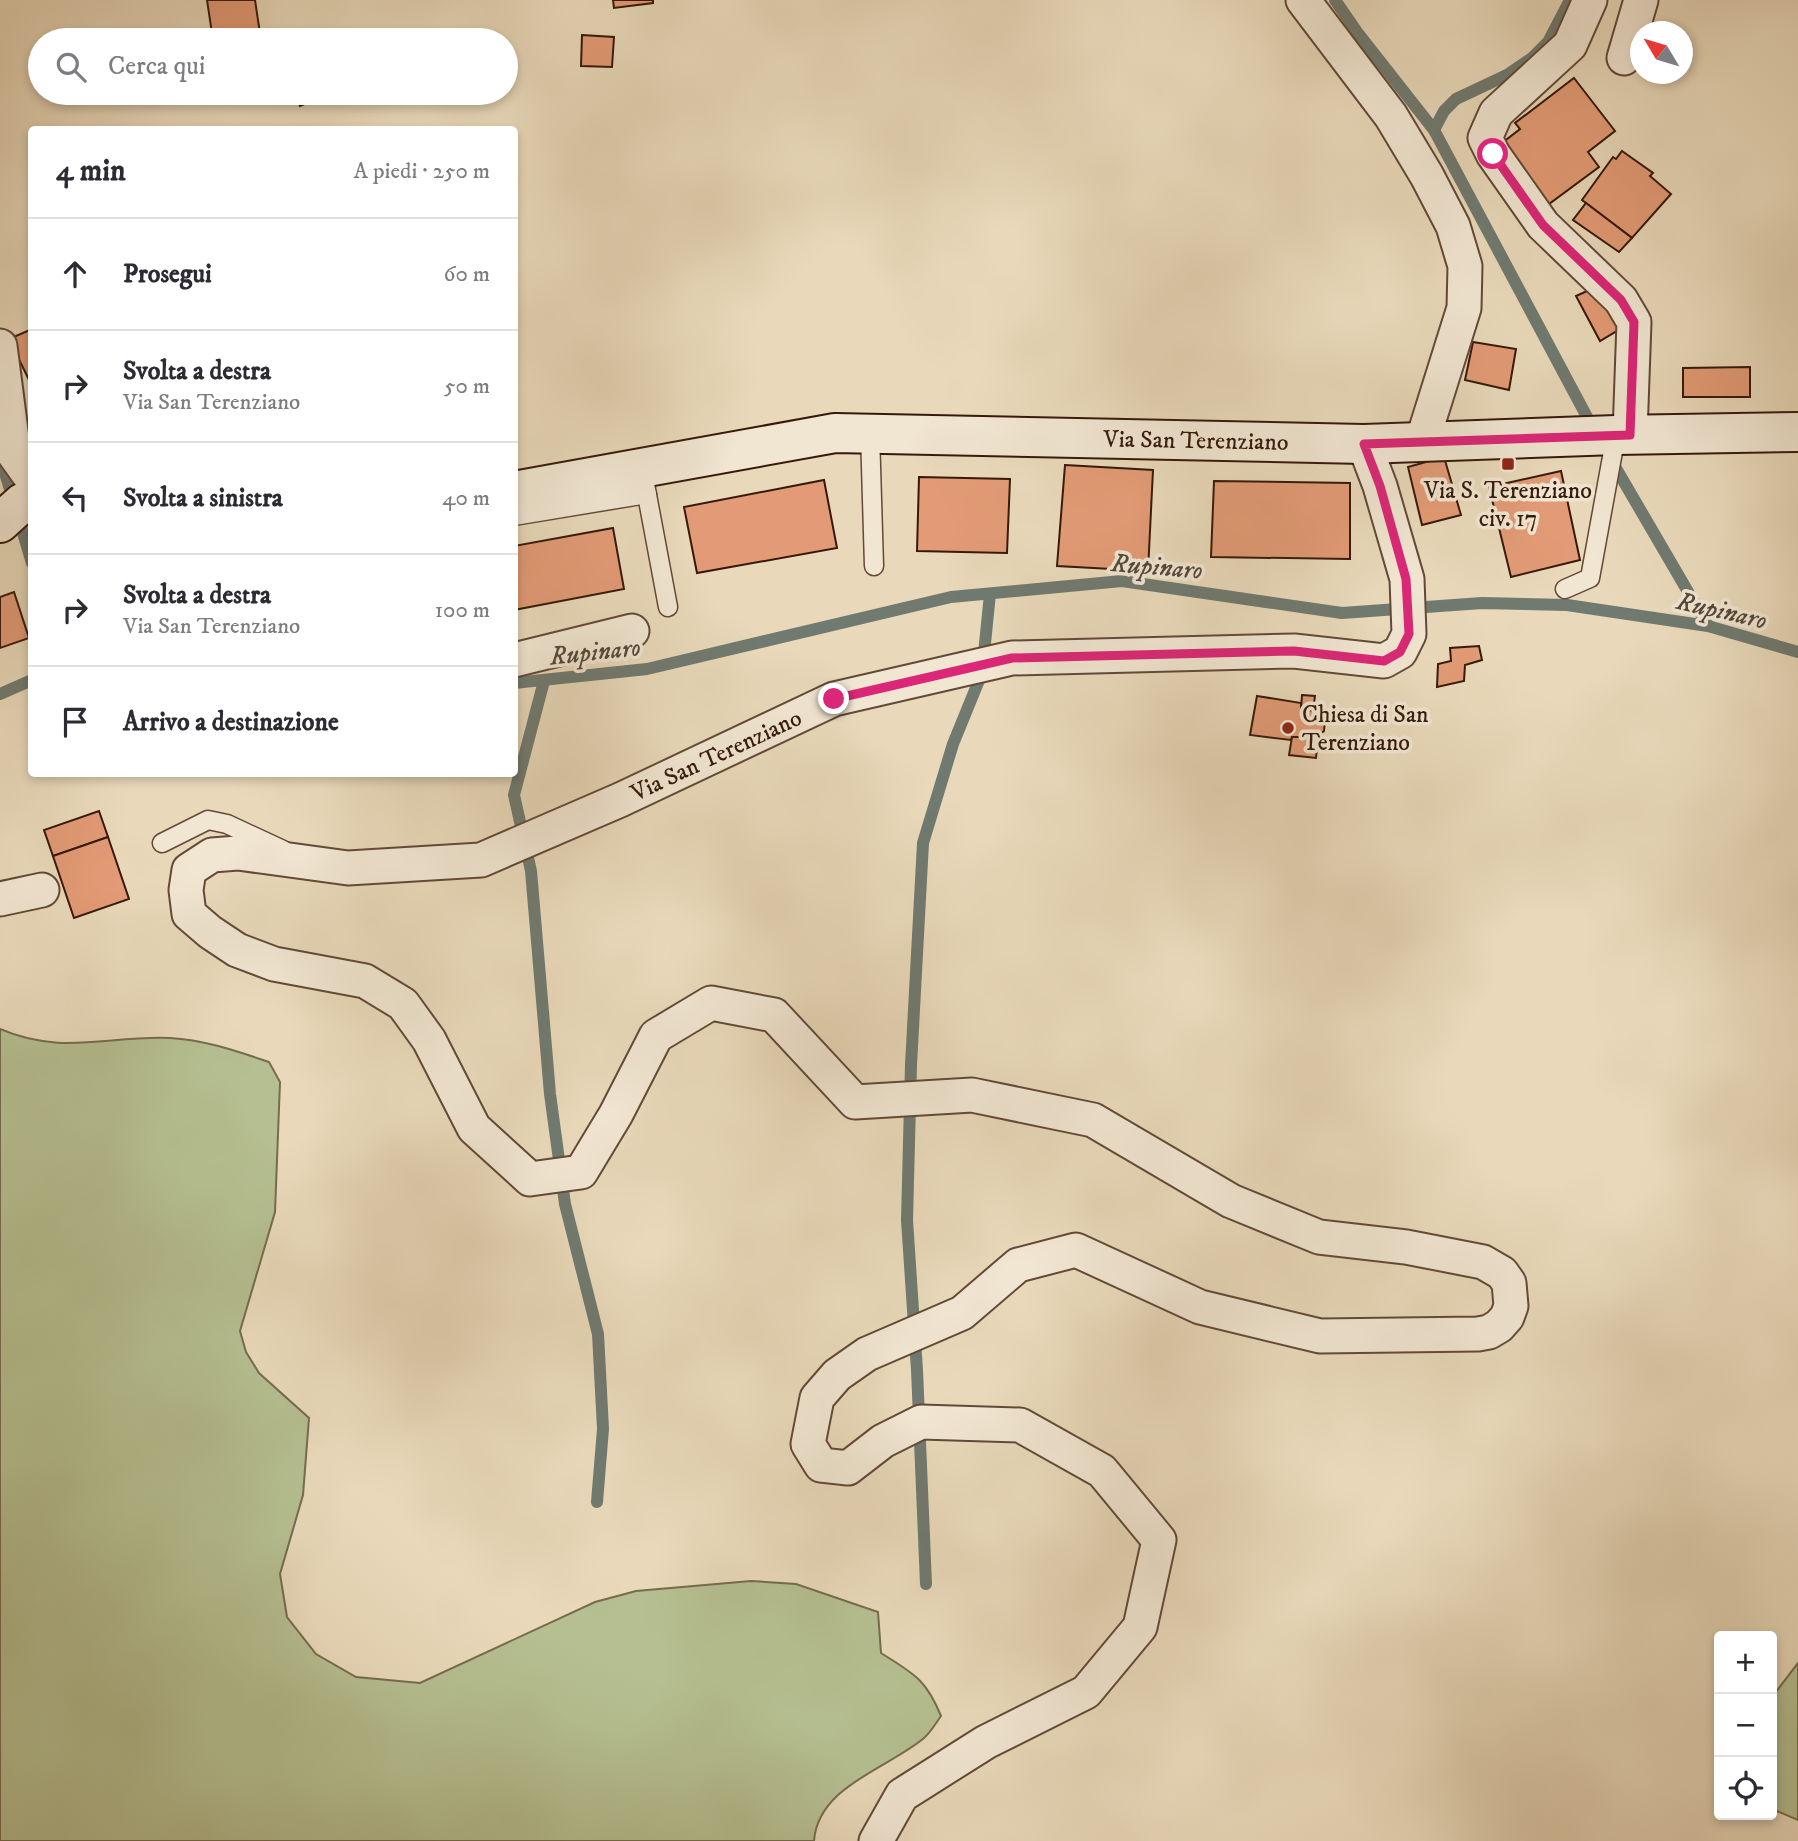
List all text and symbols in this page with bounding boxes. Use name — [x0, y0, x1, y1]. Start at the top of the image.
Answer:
north arrow — [1630, 21, 1693, 84]
search box — [28, 28, 518, 105]
icon: search — [52, 48, 90, 86]
text: Cerca qui — [108, 50, 206, 83]
route start — [1477, 138, 1508, 169]
text: 4 min — [56, 153, 126, 190]
text: A piedi · 250 m — [353, 157, 490, 186]
icon: ahead — [56, 255, 94, 293]
text: Prosegui — [123, 258, 212, 291]
text: 60 m — [443, 260, 490, 289]
text: Svolta a destra — [123, 355, 271, 388]
icon: right — [56, 367, 94, 405]
text: 50 m — [444, 372, 490, 401]
text: Via San Terenziano — [123, 388, 300, 417]
street label: Via San Terenziano — [1102, 424, 1289, 458]
marker: Via S. Terenziano civ. 17 — [1500, 456, 1516, 472]
place label: Via S. Terenziano civ. 17 — [1423, 476, 1592, 534]
icon: left — [56, 479, 94, 517]
text: Svolta a sinistra — [123, 482, 283, 515]
text: 40 m — [442, 484, 490, 513]
water label: Rupinaro — [1109, 547, 1204, 588]
text: Svolta a destra — [123, 579, 271, 612]
water label: Rupinaro — [1672, 585, 1770, 638]
icon: right — [56, 591, 94, 629]
text: 100 m — [435, 596, 490, 625]
text: Via San Terenziano — [123, 612, 300, 641]
water label: Rupinaro — [547, 631, 642, 674]
route end — [818, 683, 849, 714]
place label: Chiesa di San Terenziano — [1302, 700, 1429, 758]
icon: arrive — [56, 703, 94, 741]
street label: Via San Terenziano — [625, 703, 807, 809]
text: Arrivo a destinazione — [123, 706, 339, 739]
marker: Chiesa di San Terenziano — [1280, 720, 1296, 736]
map controls — [1714, 1631, 1777, 1820]
button: + — [1714, 1631, 1777, 1694]
button: − — [1714, 1694, 1777, 1757]
button: locate — [1714, 1757, 1777, 1820]

